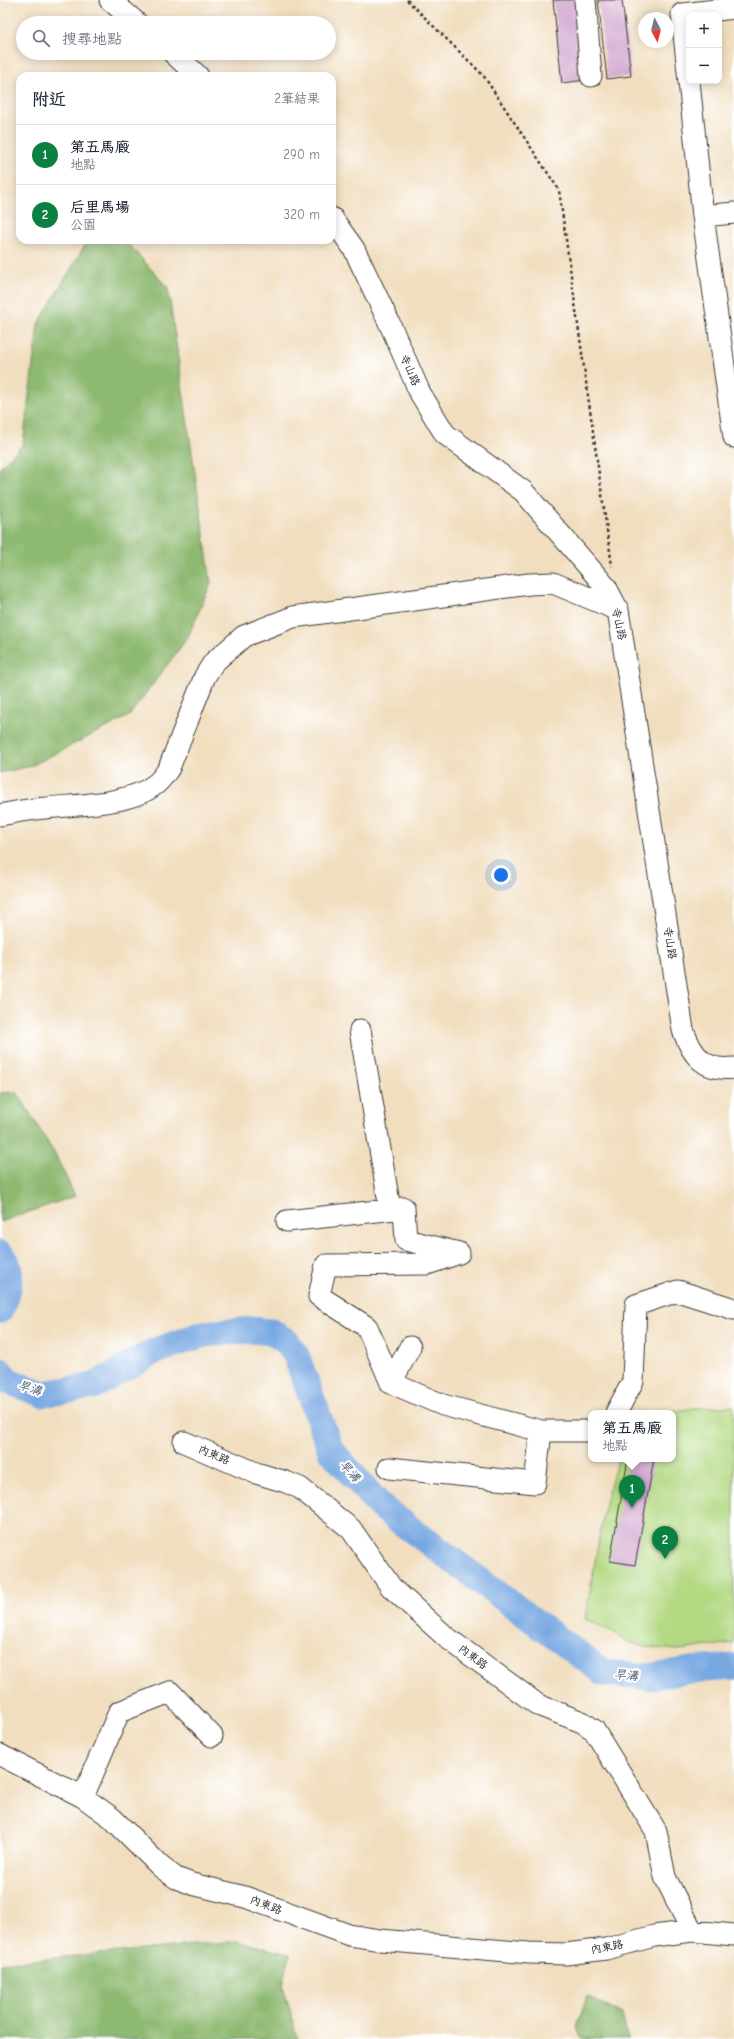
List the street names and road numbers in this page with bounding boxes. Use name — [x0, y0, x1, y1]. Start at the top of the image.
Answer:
street label: 寺山路 — [398, 352, 422, 388]
street label: 寺山路 — [609, 607, 629, 641]
street label: 寺山路 — [661, 926, 679, 960]
street label: 內東路 — [196, 1443, 232, 1467]
street label: 內東路 — [456, 1642, 490, 1672]
street label: 內東路 — [248, 1893, 284, 1917]
street label: 內東路 — [590, 1937, 624, 1957]

